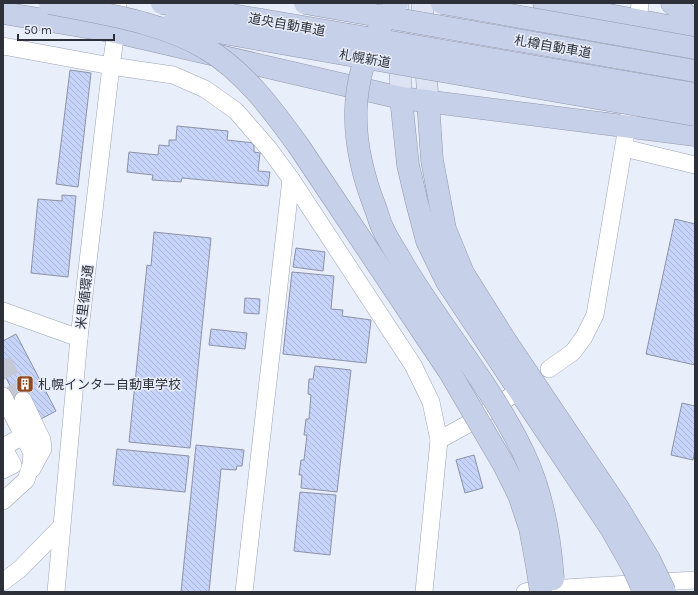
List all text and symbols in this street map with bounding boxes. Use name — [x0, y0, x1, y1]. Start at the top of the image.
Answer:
street label: 道央自動車道 — [247, 10, 327, 39]
scale bar — [18, 16, 114, 42]
text: 50 m — [24, 23, 52, 37]
street label: 札樽自動車道 — [513, 32, 593, 61]
street label: 札幌新道 — [338, 47, 392, 70]
street label: 米里循環通 — [73, 264, 96, 330]
building icon: 札幌インター自動車学校 — [15, 374, 35, 394]
place label: 札幌インター自動車学校 — [38, 377, 181, 392]

